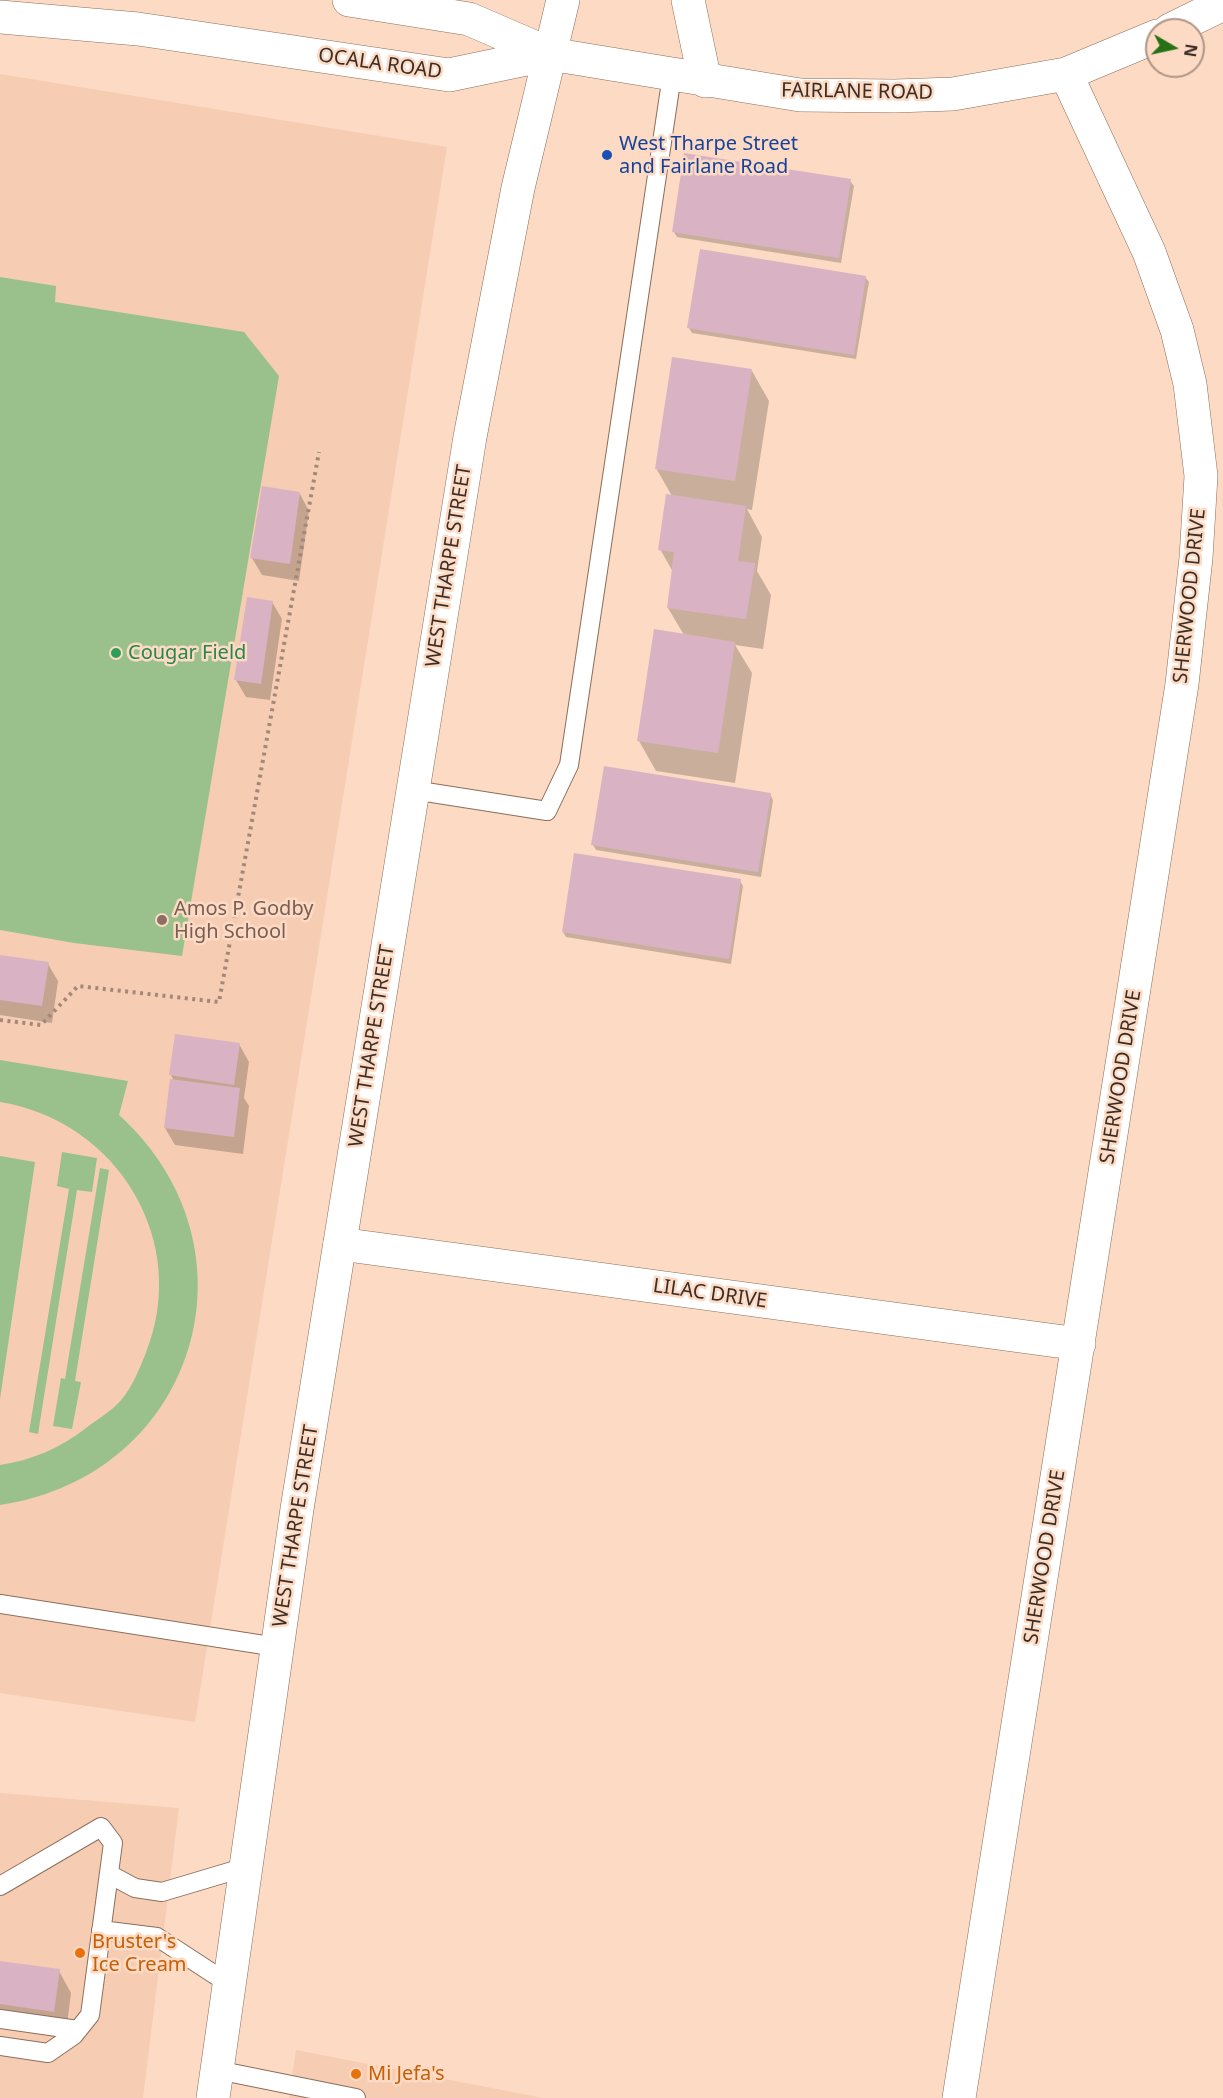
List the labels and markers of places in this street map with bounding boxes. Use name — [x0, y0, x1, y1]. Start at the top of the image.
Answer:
place label: West Tharpe Street and Fairlane Road — [619, 132, 798, 179]
marker: West Tharpe Street and Fairlane Road — [600, 148, 614, 162]
place label: Cougar Field — [128, 641, 246, 665]
marker: Cougar Field — [109, 646, 123, 660]
place label: Amos P. Godby High School — [174, 897, 313, 944]
marker: Amos P. Godby High School — [155, 913, 169, 927]
place label: Bruster's Ice Cream — [92, 1930, 187, 1977]
marker: Bruster's Ice Cream — [73, 1946, 87, 1960]
place label: Mi Jefa's — [368, 2062, 445, 2086]
marker: Mi Jefa's — [349, 2067, 363, 2081]

